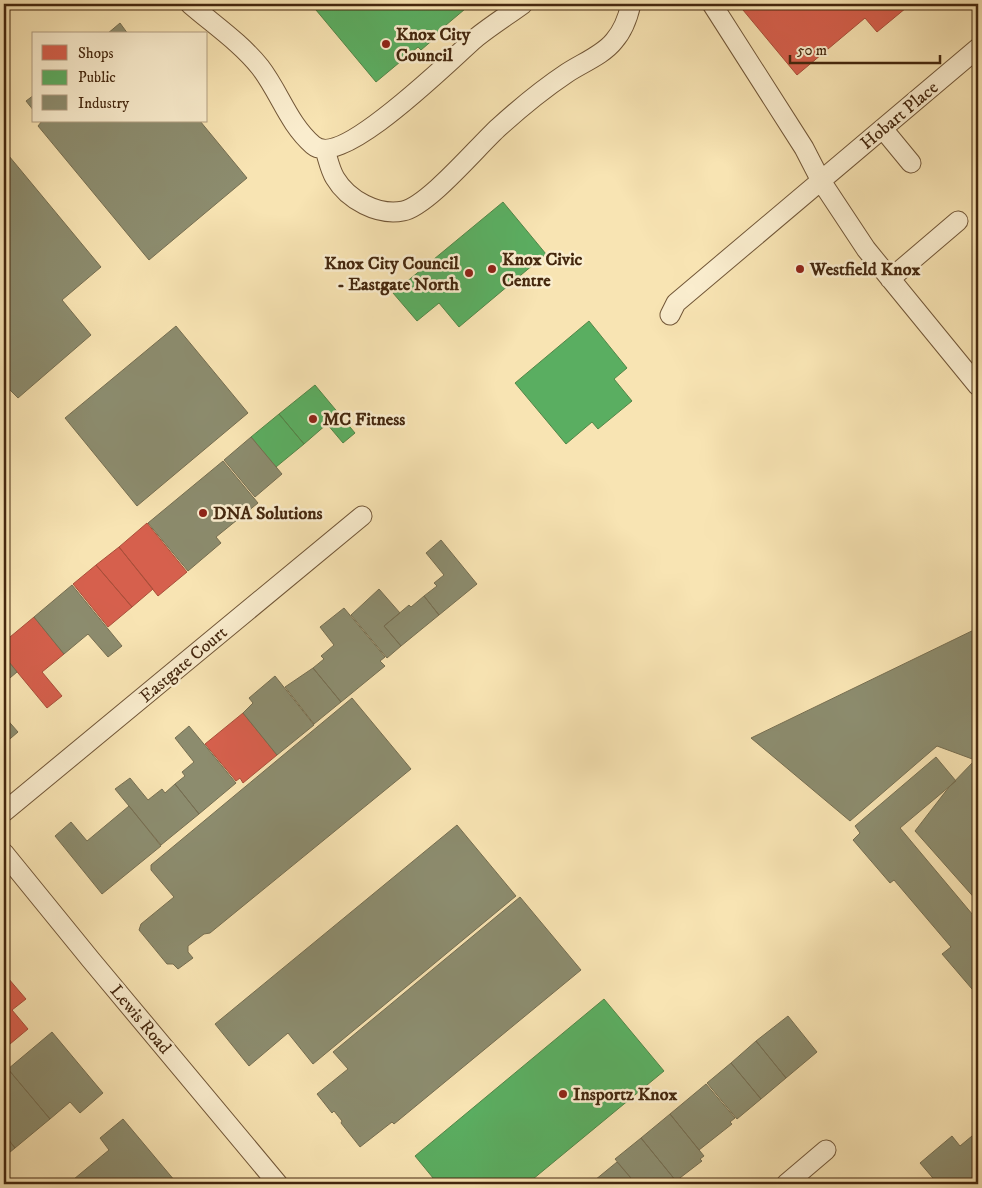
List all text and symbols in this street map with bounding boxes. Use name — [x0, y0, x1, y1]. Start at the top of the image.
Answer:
place label: Knox City Council — [396, 24, 471, 67]
legend — [32, 32, 208, 122]
scale bar — [790, 32, 940, 64]
marker: Knox City Council — [380, 38, 392, 50]
text: 50 m — [797, 41, 827, 60]
text: Shops — [78, 44, 114, 63]
text: Public — [78, 68, 116, 87]
street label: Hobart Place — [856, 77, 943, 155]
text: Industry — [78, 94, 130, 113]
place label: Knox Civic Centre — [502, 249, 583, 292]
place label: Knox City Council - Eastgate North — [324, 253, 460, 296]
place label: Westfield Knox — [809, 259, 920, 281]
marker: Knox Civic Centre — [486, 263, 498, 275]
marker: Westfield Knox — [794, 263, 806, 275]
marker: Knox City Council - Eastgate North — [463, 267, 475, 279]
place label: MC Fitness — [323, 409, 405, 431]
marker: MC Fitness — [307, 413, 319, 425]
place label: DNA Solutions — [213, 503, 323, 525]
marker: DNA Solutions — [197, 507, 209, 519]
street label: Eastgate Court — [135, 622, 232, 708]
street label: Lewis Road — [105, 981, 176, 1059]
place label: Insportz Knox — [573, 1084, 677, 1106]
marker: Insportz Knox — [557, 1088, 569, 1100]

